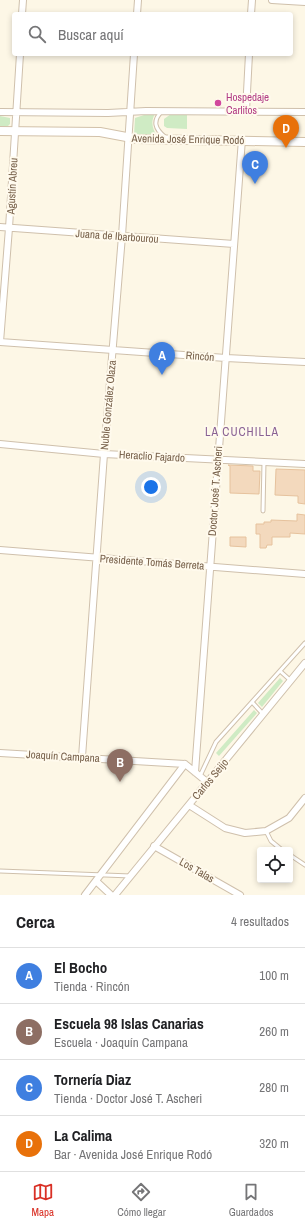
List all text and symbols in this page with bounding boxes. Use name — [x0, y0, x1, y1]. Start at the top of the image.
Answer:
search box — [12, 12, 293, 56]
icon: search — [26, 23, 48, 45]
text: Buscar aquí — [58, 24, 124, 45]
place label: Hospedaje Carlitos — [226, 90, 269, 117]
marker: Hospedaje Carlitos — [213, 98, 223, 108]
pin: D — [273, 115, 299, 148]
street label: Avenida José Enrique Rodó — [131, 131, 244, 147]
pin: C — [242, 151, 268, 184]
street label: Agustín Abreu — [3, 157, 20, 216]
street label: Juana de Ibarbourou — [75, 226, 159, 246]
pin: A — [149, 342, 175, 375]
street label: Rincón — [185, 348, 215, 364]
street label: Nuble González Olaza — [97, 359, 119, 451]
district label: LA CUCHILLA — [205, 424, 279, 440]
street label: Doctor José T. Ascheri — [205, 446, 225, 536]
street label: Heraclio Fajardo — [119, 447, 185, 465]
your location — [141, 477, 161, 497]
street label: Presidente Tomás Berreta — [99, 551, 205, 573]
street label: Joaquín Campana — [26, 747, 100, 765]
pin: B — [107, 749, 133, 782]
street label: Carlos Seijo — [189, 756, 231, 802]
map controls — [257, 847, 293, 883]
button: locate — [257, 847, 293, 883]
street label: Los Talas — [177, 854, 217, 886]
text: Cerca — [16, 910, 55, 933]
text: 4 resultados — [231, 913, 289, 930]
text: El Bocho — [54, 957, 107, 978]
text: A — [25, 967, 33, 984]
text: 100 m — [259, 967, 289, 984]
text: Tienda · Rincón — [54, 978, 130, 995]
text: Escuela 98 Islas Canarias — [54, 1013, 204, 1034]
text: B — [25, 1023, 33, 1040]
text: 260 m — [259, 1023, 289, 1040]
text: Escuela · Joaquín Campana — [54, 1034, 188, 1051]
text: Tornería Diaz — [54, 1069, 131, 1090]
text: C — [25, 1079, 33, 1096]
text: 280 m — [259, 1079, 289, 1096]
text: Tienda · Doctor José T. Ascheri — [54, 1090, 202, 1107]
text: La Calima — [54, 1125, 112, 1146]
text: D — [25, 1135, 33, 1152]
text: 320 m — [259, 1135, 289, 1152]
text: Bar · Avenida José Enrique Rodó — [54, 1146, 212, 1163]
tab: Mapa — [32, 1181, 54, 1219]
tab: Cómo llegar — [117, 1181, 166, 1219]
tab: Guardados — [229, 1181, 273, 1219]

